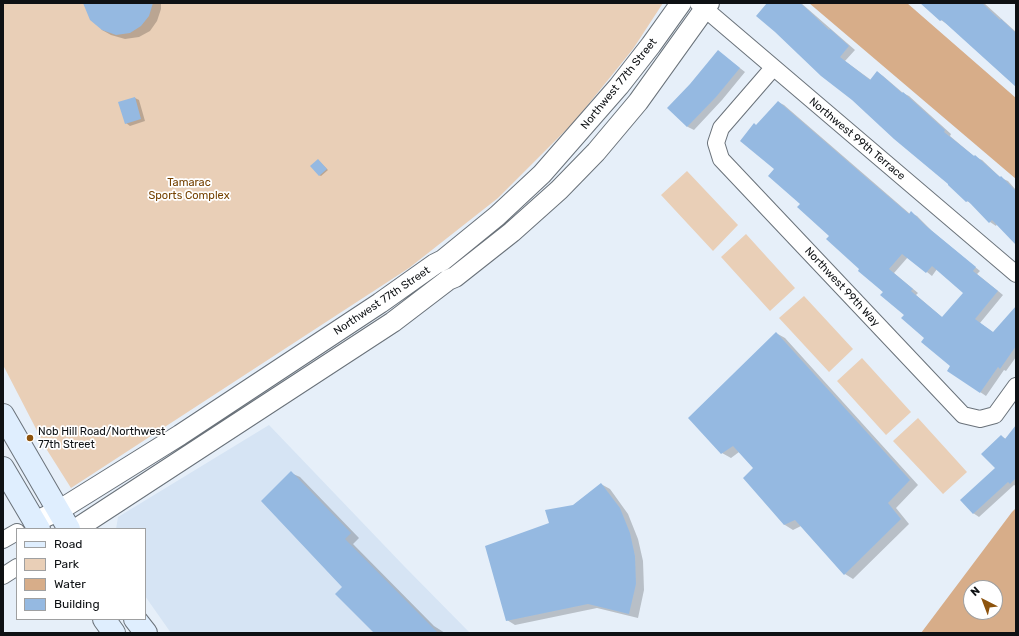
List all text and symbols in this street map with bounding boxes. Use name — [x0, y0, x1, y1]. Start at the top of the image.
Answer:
street label: Northwest 77th Street — [578, 36, 660, 132]
street label: Northwest 99th Terrace — [806, 95, 908, 183]
park label: Tamarac Sports Complex — [148, 176, 230, 202]
street label: Northwest 99th Way — [802, 245, 882, 329]
street label: Northwest 77th Street — [331, 264, 433, 338]
place label: Nob Hill Road/Northwest 77th Street — [38, 425, 165, 451]
marker: Nob Hill Road/Northwest 77th Street — [25, 433, 35, 443]
legend — [16, 528, 146, 620]
text: Road — [54, 537, 82, 551]
text: Park — [54, 557, 79, 571]
text: Water — [54, 577, 86, 591]
north arrow — [963, 580, 1003, 620]
text: N — [968, 584, 983, 599]
text: Building — [54, 597, 100, 611]

